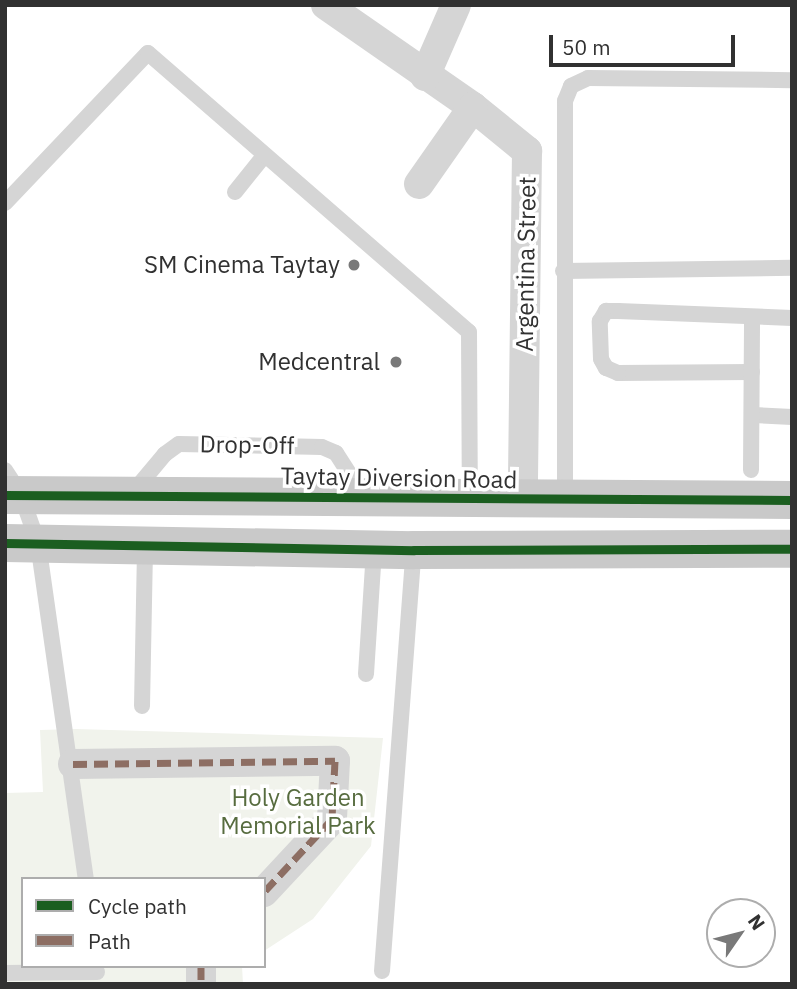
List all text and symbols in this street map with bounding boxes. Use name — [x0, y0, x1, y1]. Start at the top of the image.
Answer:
scale bar — [552, 21, 738, 65]
text: 50 m — [562, 33, 611, 61]
street label: Argentina Street — [510, 176, 542, 352]
place label: SM Cinema Taytay — [144, 251, 340, 279]
marker: SM Cinema Taytay — [346, 257, 362, 273]
place label: Medcentral — [258, 348, 380, 376]
marker: Medcentral — [386, 352, 406, 372]
street label: Drop-Off — [199, 430, 295, 460]
street label: Taytay Diversion Road — [280, 462, 518, 494]
park label: Holy Garden Memorial Park — [220, 784, 376, 840]
legend — [21, 877, 266, 968]
text: Cycle path — [88, 892, 187, 920]
north arrow — [706, 898, 776, 968]
text: N — [743, 910, 770, 935]
text: Path — [88, 927, 131, 955]

